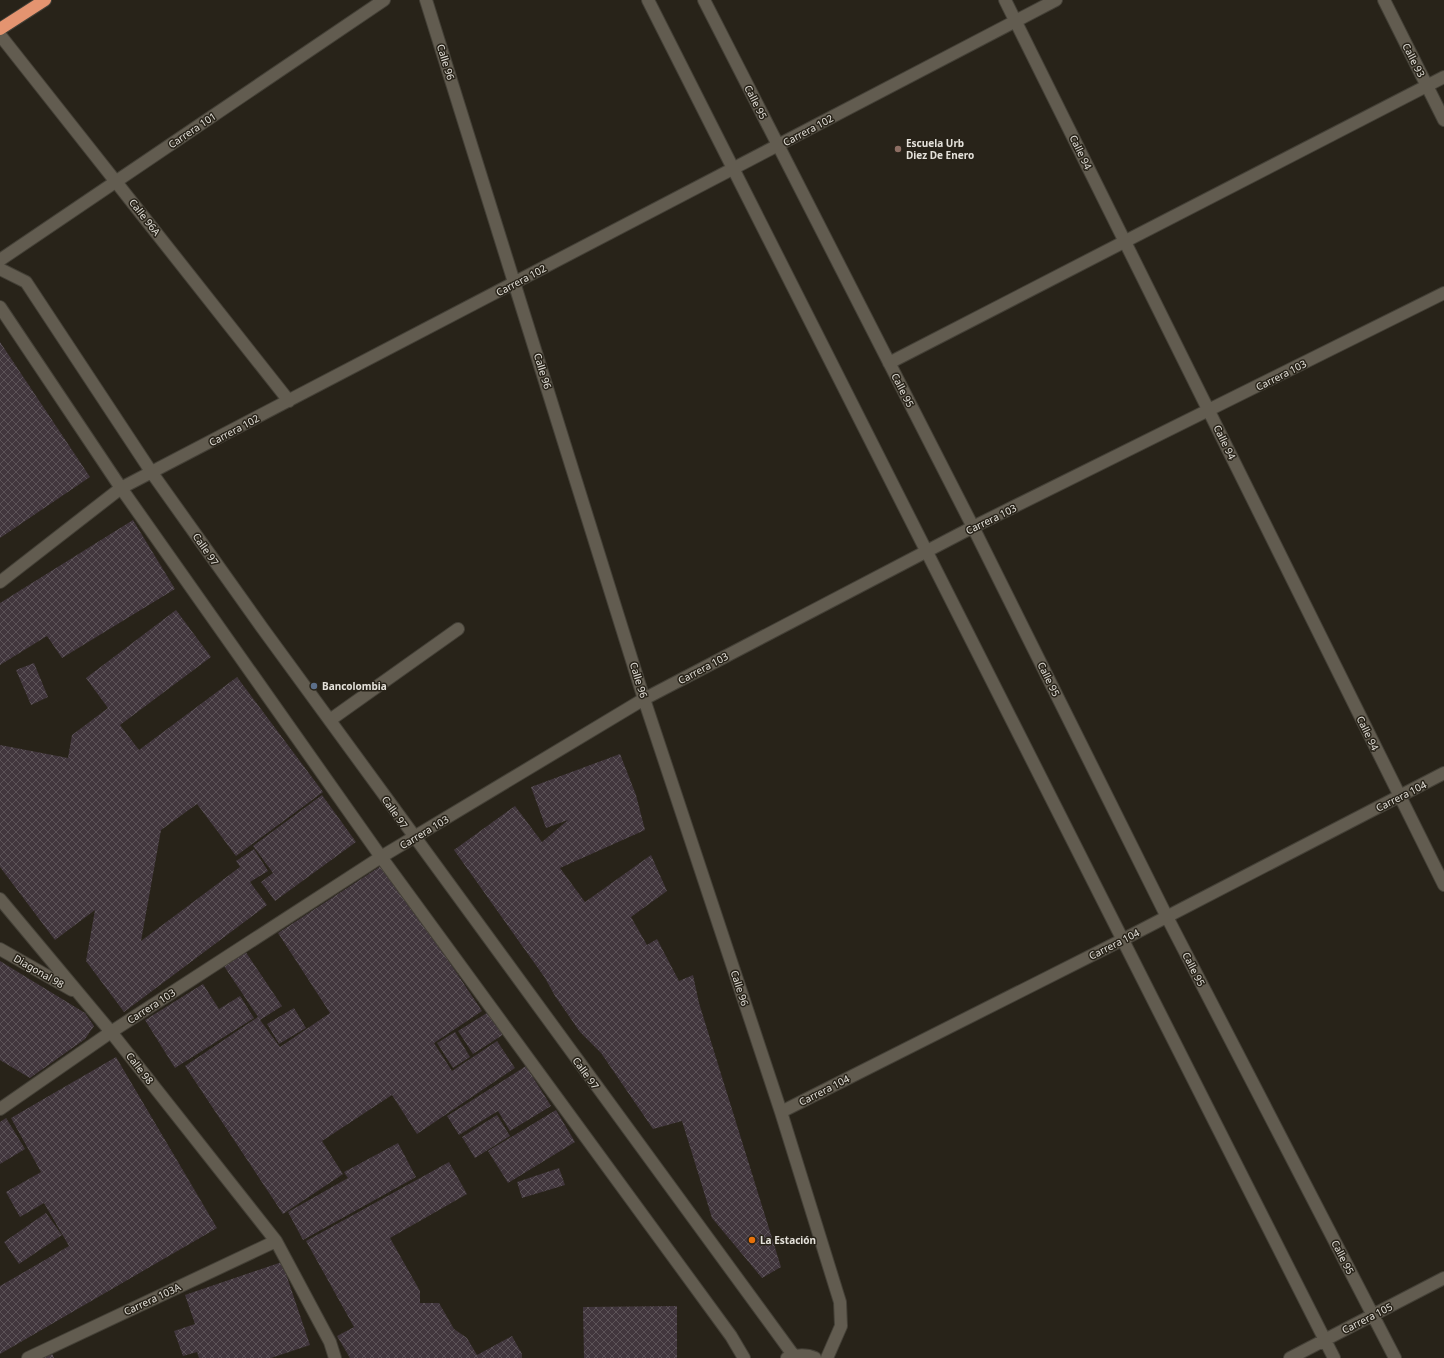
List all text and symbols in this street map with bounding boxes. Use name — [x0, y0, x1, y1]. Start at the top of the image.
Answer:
street label: Calle 93 — [1399, 40, 1429, 80]
street label: Calle 96 — [434, 42, 458, 82]
street label: Calle 95 — [741, 82, 771, 122]
street label: Carrera 101 — [165, 109, 219, 151]
street label: Carrera 102 — [780, 111, 836, 149]
street label: Calle 94 — [1067, 132, 1095, 172]
place label: Escuela Urb Diez De Enero — [906, 136, 974, 162]
marker: Escuela Urb Diez De Enero — [893, 144, 903, 154]
street label: Calle 96A — [126, 196, 164, 239]
street label: Carrera 102 — [493, 261, 549, 299]
street label: Calle 96 — [531, 351, 555, 391]
street label: Carrera 103 — [1253, 356, 1309, 394]
street label: Calle 95 — [888, 370, 918, 410]
street label: Carrera 102 — [206, 411, 262, 449]
street label: Calle 94 — [1211, 422, 1239, 462]
street label: Carrera 103 — [963, 501, 1019, 537]
street label: Calle 97 — [190, 530, 222, 568]
street label: Carrera 103 — [675, 649, 731, 687]
street label: Calle 95 — [1035, 659, 1063, 699]
street label: Calle 96 — [627, 660, 651, 700]
place label: Bancolombia — [322, 679, 387, 693]
marker: Bancolombia — [309, 681, 319, 691]
street label: Calle 94 — [1354, 713, 1382, 753]
street label: Carrera 104 — [1373, 777, 1429, 815]
street label: Calle 97 — [379, 793, 411, 831]
street label: Carrera 103 — [397, 812, 451, 852]
street label: Carrera 104 — [1086, 925, 1142, 963]
street label: Calle 95 — [1179, 949, 1209, 989]
street label: Diagonal 98 — [11, 951, 67, 991]
street label: Calle 96 — [728, 968, 752, 1008]
street label: Carrera 103 — [124, 985, 178, 1027]
street label: Calle 98 — [123, 1049, 157, 1087]
street label: Calle 97 — [570, 1054, 603, 1092]
street label: Carrera 104 — [796, 1071, 852, 1109]
place label: La Estación — [760, 1233, 816, 1247]
marker: La Estación — [747, 1235, 757, 1245]
street label: Calle 95 — [1328, 1237, 1358, 1277]
street label: Carrera 103A — [121, 1279, 183, 1318]
street label: Carrera 105 — [1339, 1299, 1395, 1337]

